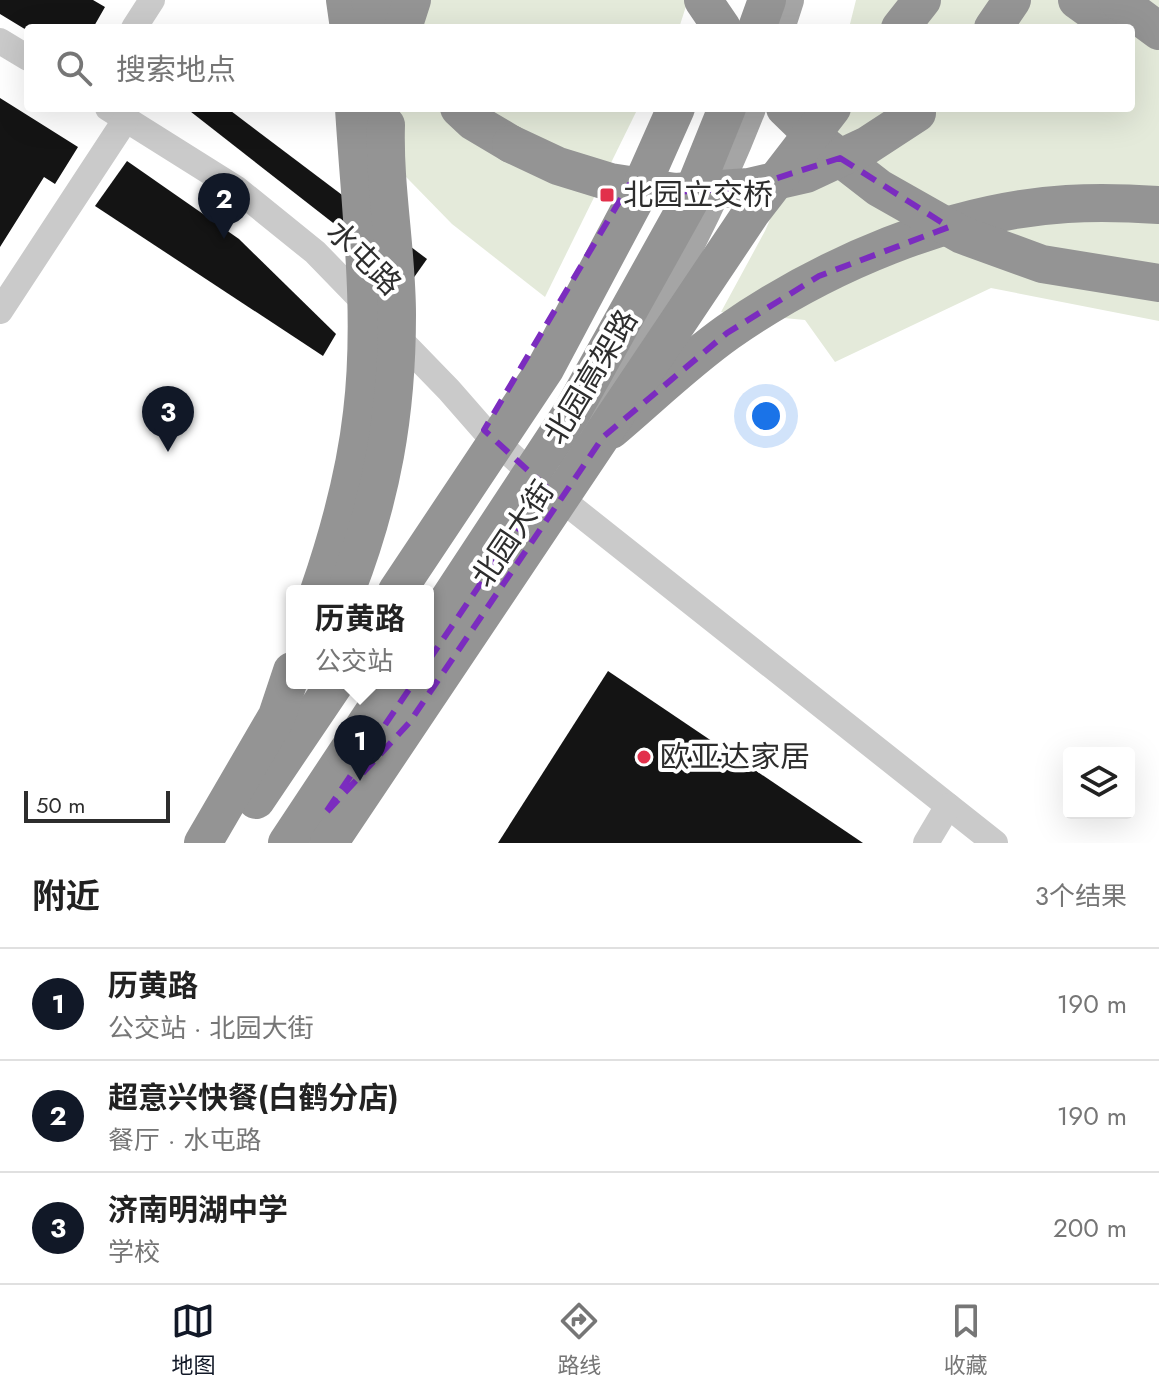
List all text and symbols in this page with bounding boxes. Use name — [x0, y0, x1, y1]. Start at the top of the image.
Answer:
search box — [24, 24, 1135, 112]
icon: search — [52, 46, 96, 90]
text: 搜索地点 — [116, 48, 236, 91]
pin: 2 — [198, 173, 250, 239]
place label: 北园立交桥 — [623, 173, 773, 216]
marker: 北园立交桥 — [598, 186, 616, 204]
street label: 水屯路 — [317, 211, 411, 305]
street label: 北园高架路 — [534, 301, 648, 452]
pin: 3 — [142, 386, 194, 452]
your location — [746, 396, 786, 436]
street label: 北园大街 — [461, 472, 564, 595]
popup — [286, 585, 434, 689]
text: 历黄路 — [315, 597, 405, 640]
text: 公交站 — [315, 642, 393, 680]
pin: 1 — [334, 715, 386, 781]
place label: 欧亚达家居 — [660, 735, 810, 778]
map controls — [1063, 747, 1135, 819]
button: layers — [1063, 747, 1135, 819]
marker: 欧亚达家居 — [635, 748, 653, 766]
scale bar — [24, 787, 170, 823]
text: 50 m — [36, 789, 85, 821]
text: 附近 — [32, 872, 100, 921]
text: 3个结果 — [1035, 877, 1127, 915]
text: 历黄路 — [108, 964, 198, 1007]
text: 1 — [51, 985, 65, 1023]
text: 190 m — [1057, 985, 1127, 1023]
text: 公交站 · 北园大街 — [108, 1009, 313, 1047]
text: 超意兴快餐(白鹤分店) — [108, 1076, 398, 1119]
text: 2 — [49, 1097, 67, 1135]
text: 190 m — [1057, 1097, 1127, 1135]
text: 餐厅 · 水屯路 — [108, 1121, 261, 1159]
text: 济南明湖中学 — [108, 1188, 288, 1231]
text: 3 — [50, 1209, 66, 1247]
text: 200 m — [1053, 1209, 1127, 1247]
text: 学校 — [108, 1233, 160, 1271]
tab: 地图 — [171, 1299, 215, 1381]
tab: 路线 — [557, 1299, 602, 1381]
tab: 收藏 — [944, 1299, 988, 1381]

